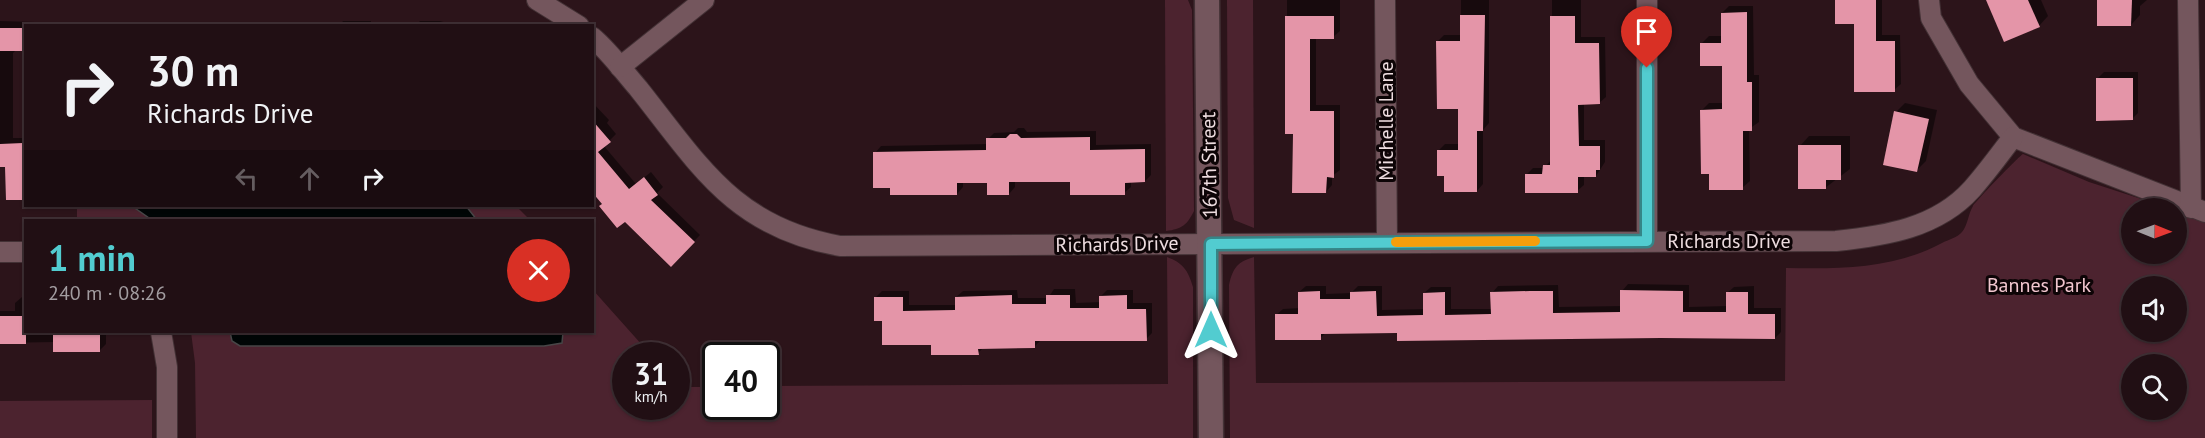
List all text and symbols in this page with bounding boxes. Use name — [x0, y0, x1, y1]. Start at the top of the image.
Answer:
pin — [1621, 6, 1672, 68]
icon: arrive — [1630, 15, 1663, 48]
text: 30 m — [147, 43, 239, 98]
icon: right — [48, 48, 126, 126]
street label: Michelle Lane — [1373, 61, 1399, 181]
text: Richards Drive — [147, 96, 313, 130]
street label: 167th Street — [1195, 111, 1223, 218]
icon: left — [230, 162, 263, 195]
icon: ahead — [293, 162, 326, 195]
icon: right — [356, 162, 389, 195]
north arrow — [2121, 198, 2187, 264]
map controls — [2121, 198, 2187, 420]
street label: Richards Drive — [1667, 228, 1791, 254]
street label: Richards Drive — [1055, 230, 1179, 258]
text: 1 min — [48, 234, 136, 281]
button: close — [507, 239, 570, 302]
park label: Bannes Park — [1987, 272, 2092, 298]
button: sound — [2121, 276, 2187, 342]
text: 240 m · 08:26 — [48, 280, 166, 306]
position arrow — [1179, 298, 1243, 362]
speed limit sign: 40 — [702, 342, 780, 420]
text: 31 — [634, 354, 668, 393]
button: search — [2121, 354, 2187, 420]
text: km/h — [635, 387, 667, 406]

